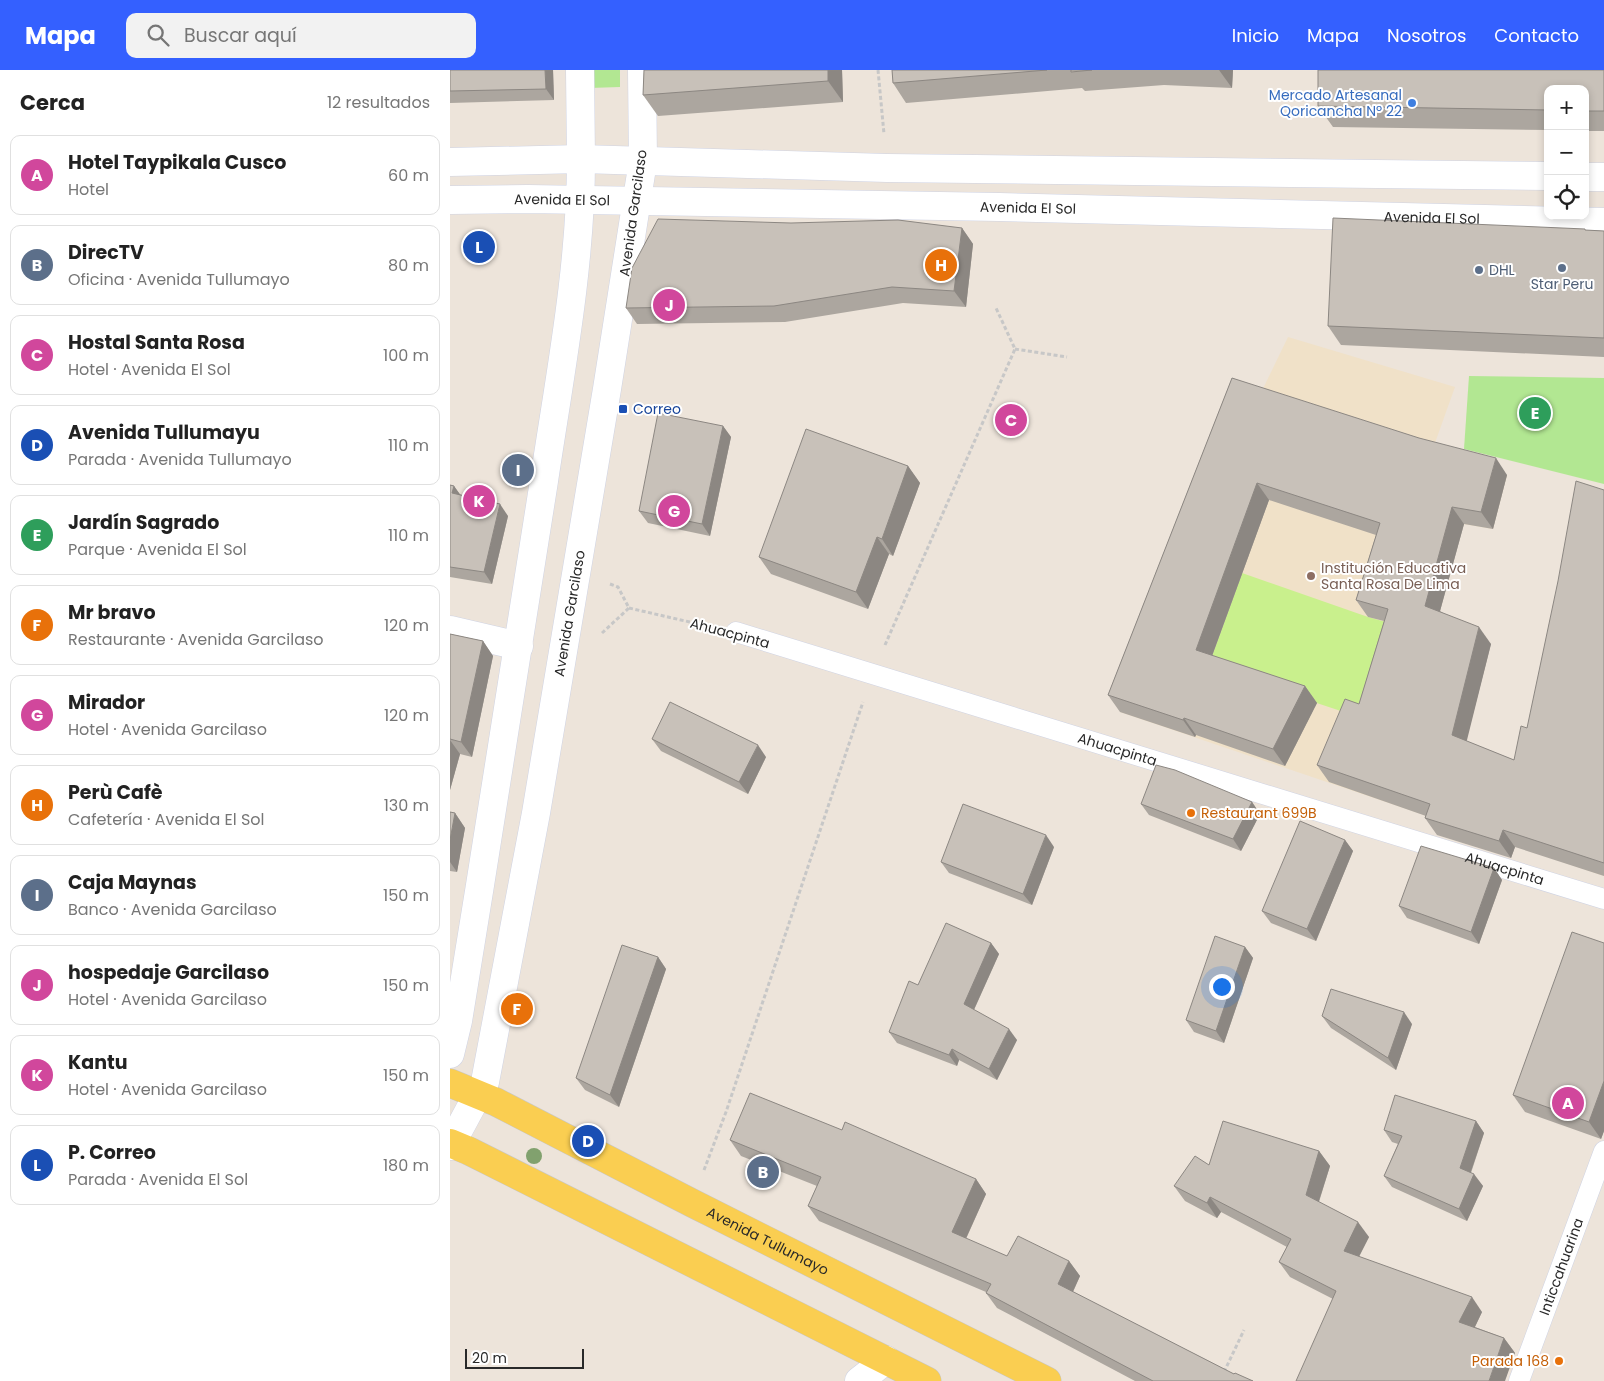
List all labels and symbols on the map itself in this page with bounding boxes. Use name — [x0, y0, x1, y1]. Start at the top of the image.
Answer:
place label: Mercado Artesanal Qoricancha Nº 22 — [1269, 85, 1402, 121]
marker: Mercado Artesanal Qoricancha Nº 22 — [1406, 97, 1418, 109]
street label: Avenida Garcilaso — [614, 148, 652, 278]
street label: Avenida El Sol — [514, 189, 610, 210]
street label: Avenida El Sol — [980, 197, 1076, 219]
street label: Avenida El Sol — [1383, 207, 1480, 229]
pin: L — [463, 228, 495, 266]
pin: H — [925, 246, 957, 284]
place label: DHL — [1489, 260, 1515, 280]
marker: Star Peru — [1556, 262, 1568, 274]
marker: DHL — [1473, 264, 1485, 276]
place label: Star Peru — [1531, 274, 1593, 294]
pin: J — [653, 286, 685, 324]
pin: E — [1519, 394, 1551, 432]
place label: Correo — [633, 399, 681, 419]
pin: C — [995, 401, 1027, 439]
marker: Correo — [617, 403, 629, 415]
pin: I — [502, 451, 534, 489]
pin: K — [463, 482, 495, 520]
pin: G — [658, 492, 690, 530]
street label: Avenida Garcilaso — [549, 549, 590, 678]
place label: Institución Educativa Santa Rosa De Lima — [1321, 558, 1466, 594]
marker: Institución Educativa Santa Rosa De Lima — [1305, 570, 1317, 582]
street label: Ahuacpinta — [688, 613, 772, 653]
street label: Ahuacpinta — [1075, 728, 1159, 771]
place label: Restaurant 699B — [1201, 803, 1317, 823]
marker: Restaurant 699B — [1185, 807, 1197, 819]
street label: Ahuacpinta — [1462, 847, 1547, 890]
your location — [1209, 974, 1235, 1000]
pin: F — [501, 990, 533, 1028]
pin: A — [1552, 1084, 1584, 1122]
pin: D — [572, 1122, 604, 1160]
pin: B — [747, 1153, 779, 1191]
street label: Avenida Tullumayo — [703, 1202, 832, 1280]
street label: Inticcahuarina — [1534, 1215, 1588, 1318]
scale bar — [465, 1346, 584, 1369]
place label: Parada 168 — [1472, 1351, 1549, 1371]
marker: Parada 168 — [1553, 1355, 1565, 1367]

